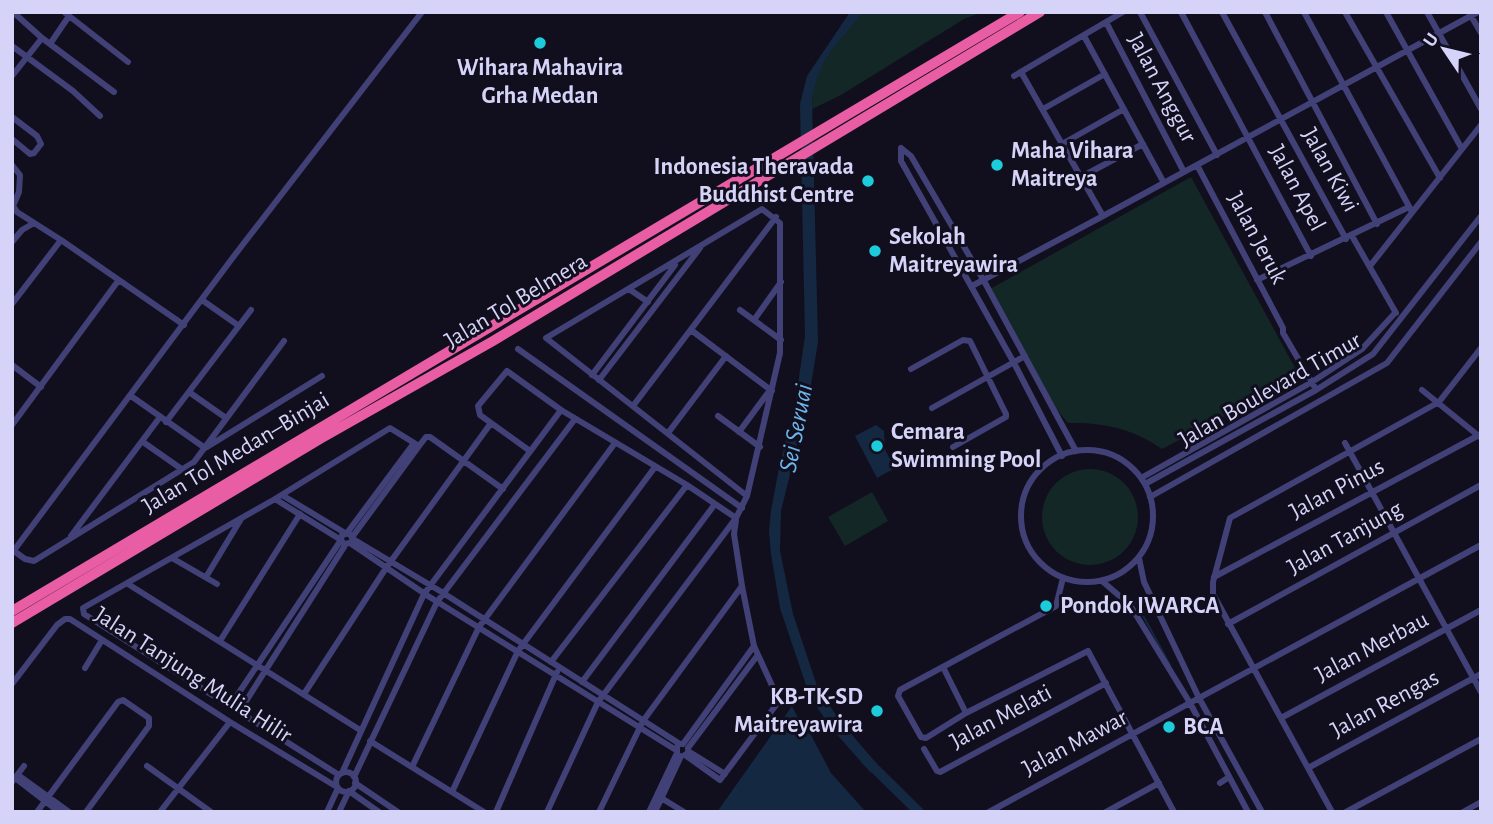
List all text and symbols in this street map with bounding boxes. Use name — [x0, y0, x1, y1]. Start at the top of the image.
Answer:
north arrow — [1409, 14, 1479, 84]
street label: Jalan Anggur — [1123, 29, 1201, 147]
text: U — [1420, 30, 1443, 51]
marker: Wihara Mahavira Grha Medan — [532, 35, 548, 51]
place label: Wihara Mahavira Grha Medan — [457, 56, 623, 108]
street label: Jalan Kiwi — [1297, 124, 1363, 216]
place label: Maha Vihara Maitreya — [1011, 139, 1134, 191]
street label: Jalan Apel — [1264, 141, 1330, 235]
place label: Indonesia Theravada Buddhist Centre — [654, 155, 854, 207]
marker: Maha Vihara Maitreya — [989, 157, 1005, 173]
marker: Indonesia Theravada Buddhist Centre — [860, 173, 876, 189]
street label: Jalan Jeruk — [1223, 188, 1291, 288]
place label: Sekolah Maitreyawira — [889, 225, 1018, 277]
marker: Sekolah Maitreyawira — [867, 243, 883, 259]
street label: Jalan Tol Belmera — [441, 249, 591, 353]
street label: Jalan Boulevard Timur — [1175, 328, 1365, 452]
water label: Sei Seruai — [775, 381, 817, 474]
street label: Jalan Tol Medan–Binjai — [138, 388, 334, 518]
place label: Cemara Swimming Pool — [891, 420, 1041, 472]
marker: Cemara Swimming Pool — [869, 438, 885, 454]
street label: Jalan Pinus — [1286, 454, 1388, 524]
street label: Jalan Tanjung — [1284, 497, 1407, 579]
place label: Pondok IWARCA — [1060, 594, 1220, 618]
marker: Pondok IWARCA — [1038, 598, 1054, 614]
street label: Jalan Tanjung Mulia Hilir — [90, 602, 296, 748]
street label: Jalan Merbau — [1312, 607, 1432, 687]
street label: Jalan Rengas — [1327, 666, 1443, 742]
street label: Jalan Melati — [946, 680, 1056, 754]
place label: KB-TK-SD Maitreyawira — [734, 685, 863, 737]
marker: KB-TK-SD Maitreyawira — [869, 703, 885, 719]
street label: Jalan Mawar — [1019, 705, 1132, 781]
place label: BCA — [1183, 715, 1224, 739]
marker: BCA — [1161, 719, 1177, 735]

